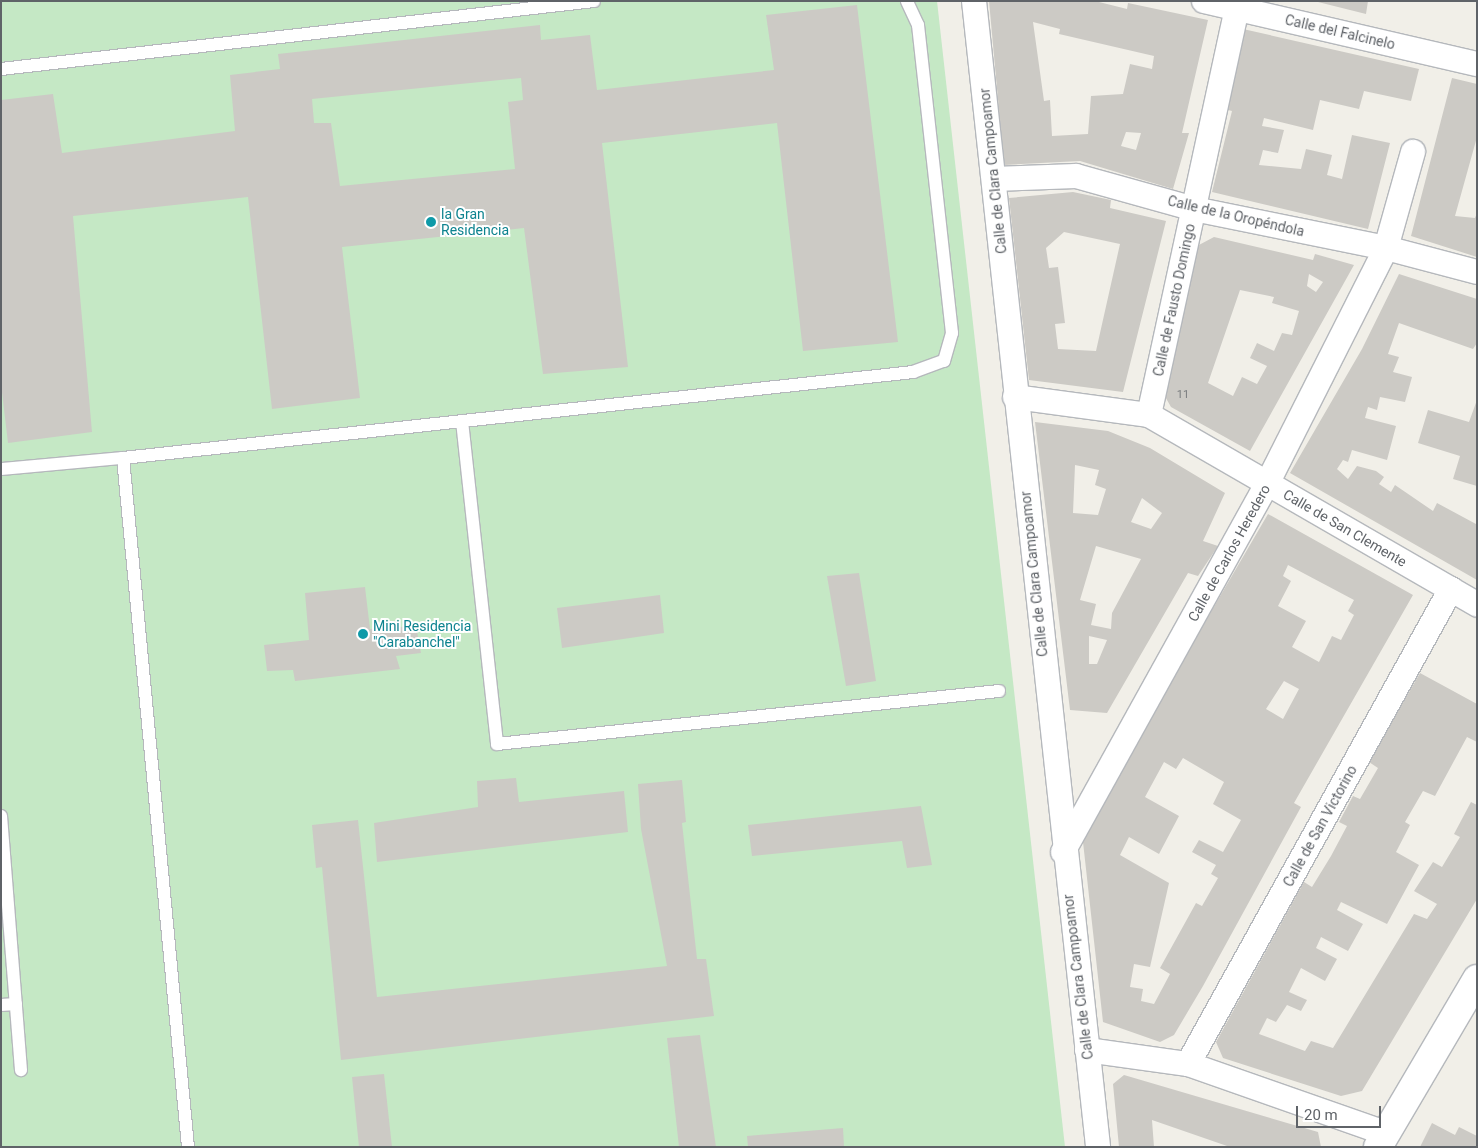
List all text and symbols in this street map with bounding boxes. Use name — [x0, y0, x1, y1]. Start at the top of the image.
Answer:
street label: Calle del Falcinelo — [1283, 11, 1397, 53]
street label: Calle de Clara Campoamor — [976, 87, 1010, 255]
street label: Calle de la Oropéndola — [1166, 192, 1306, 240]
place label: la Gran Residencia — [441, 206, 509, 238]
marker: la Gran Residencia — [425, 216, 437, 228]
street label: Calle de Fausto Domingo — [1150, 222, 1198, 378]
house number: 11 — [1177, 388, 1189, 402]
street label: Calle de Carlos Heredero — [1184, 482, 1274, 624]
street label: Calle de San Clemente — [1280, 486, 1410, 570]
street label: Calle de Clara Campoamor — [1017, 490, 1051, 658]
place label: Mini Residencia "Carabanchel" — [373, 618, 471, 650]
marker: Mini Residencia "Carabanchel" — [357, 628, 369, 640]
street label: Calle de San Victorino — [1280, 762, 1360, 890]
street label: Calle de Clara Campoamor — [1060, 893, 1096, 1061]
scale bar — [1298, 1096, 1383, 1128]
text: 20 m — [1304, 1106, 1338, 1124]

